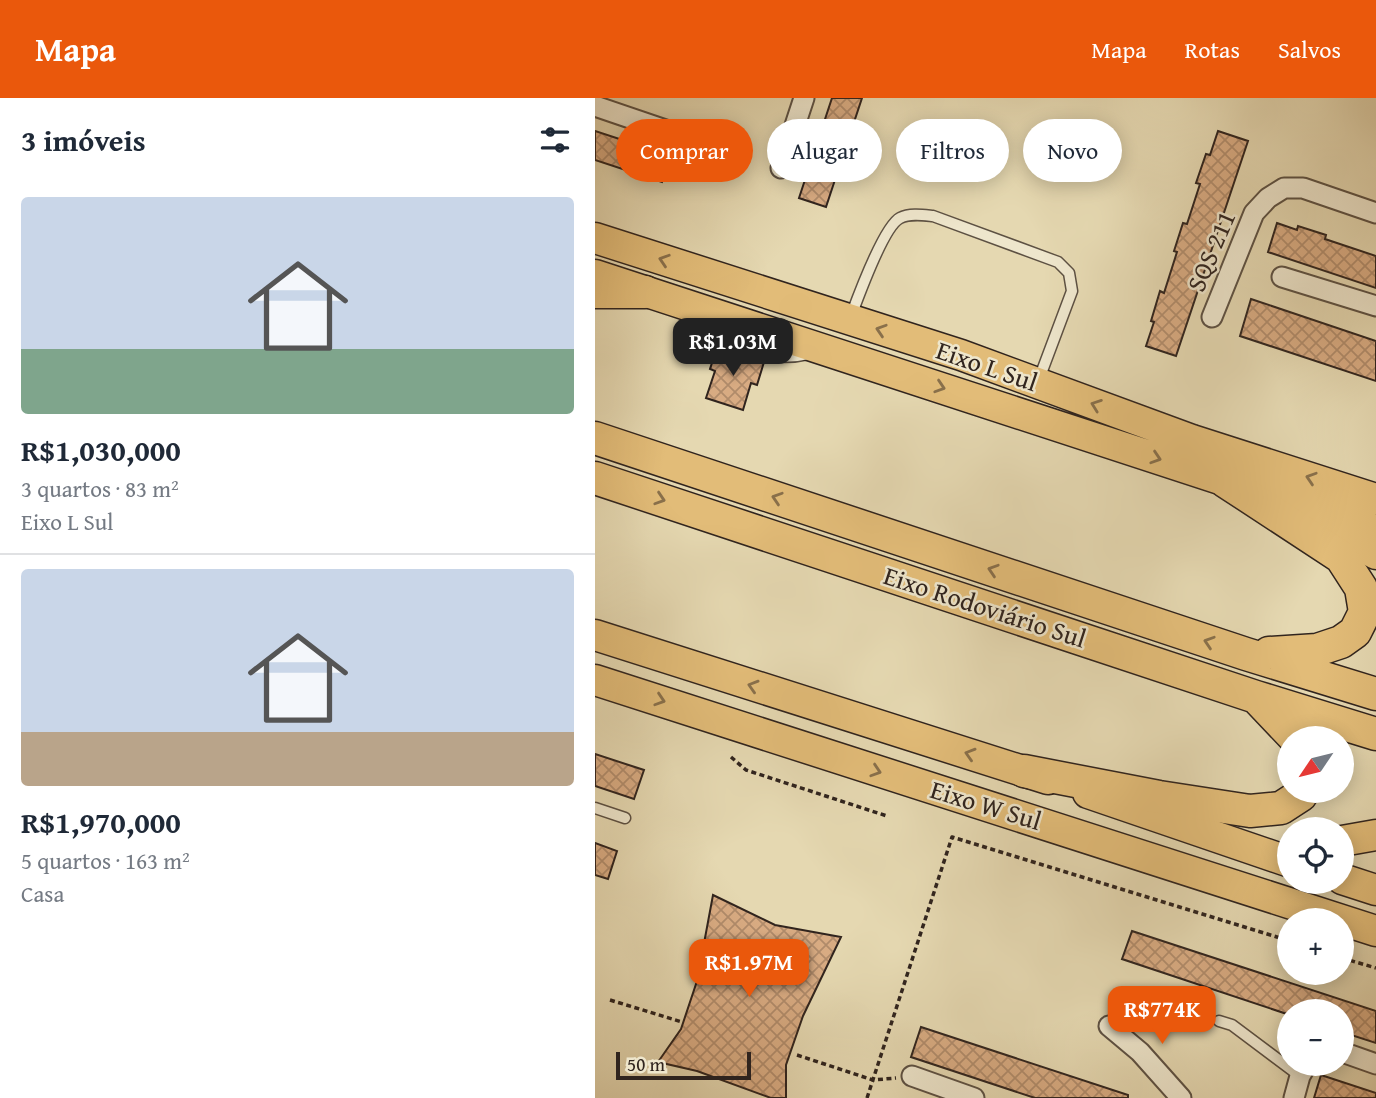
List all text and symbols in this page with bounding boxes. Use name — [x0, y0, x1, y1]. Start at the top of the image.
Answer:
text: Mapa — [35, 25, 116, 73]
text: Mapa — [1091, 32, 1147, 67]
text: Rotas — [1185, 32, 1240, 67]
text: Salvos — [1278, 32, 1341, 67]
text: 3 imóveis — [21, 118, 146, 162]
chip: Comprar — [616, 119, 753, 182]
chip: Alugar — [767, 119, 882, 182]
chip: Filtros — [896, 119, 1009, 182]
chip: Novo — [1023, 119, 1122, 182]
icon: filters — [536, 121, 574, 159]
street label: SQS 211 — [1176, 204, 1245, 297]
icon: home — [235, 243, 361, 369]
one-way arrow — [659, 254, 671, 269]
pin: R$1.03M — [668, 318, 798, 378]
text: R$1.03M — [689, 324, 777, 357]
one-way arrow — [875, 324, 888, 338]
street label: Eixo L Sul — [931, 330, 1043, 401]
one-way arrow — [933, 379, 945, 393]
one-way arrow — [1090, 399, 1102, 413]
text: R$1,030,000 — [21, 428, 181, 472]
one-way arrow — [1149, 450, 1161, 464]
text: 3 quartos · 83 m² — [21, 472, 179, 505]
one-way arrow — [1305, 472, 1318, 486]
one-way arrow — [653, 491, 665, 505]
one-way arrow — [772, 492, 784, 506]
text: Eixo L Sul — [21, 505, 114, 538]
street label: Eixo Rodoviário Sul — [879, 555, 1091, 658]
one-way arrow — [987, 564, 1000, 578]
icon: home — [235, 615, 361, 741]
one-way arrow — [1203, 635, 1215, 650]
one-way arrow — [747, 680, 759, 694]
one-way arrow — [654, 692, 666, 707]
north arrow — [1277, 726, 1355, 803]
map controls — [1277, 726, 1354, 1076]
one-way arrow — [964, 748, 976, 762]
one-way arrow — [870, 762, 882, 777]
street label: Eixo W Sul — [926, 769, 1046, 840]
text: R$1,970,000 — [21, 800, 181, 844]
button: locate — [1277, 817, 1354, 894]
text: 5 quartos · 163 m² — [21, 844, 190, 877]
text: Casa — [21, 877, 64, 910]
button: + — [1277, 908, 1354, 985]
pin: R$1.97M — [684, 940, 814, 999]
text: R$1.97M — [705, 945, 793, 978]
pin: R$774K — [1105, 986, 1219, 1046]
text: R$774K — [1124, 992, 1200, 1025]
button: − — [1277, 999, 1354, 1076]
scale bar — [616, 1049, 751, 1081]
text: 50 m — [627, 1050, 665, 1078]

